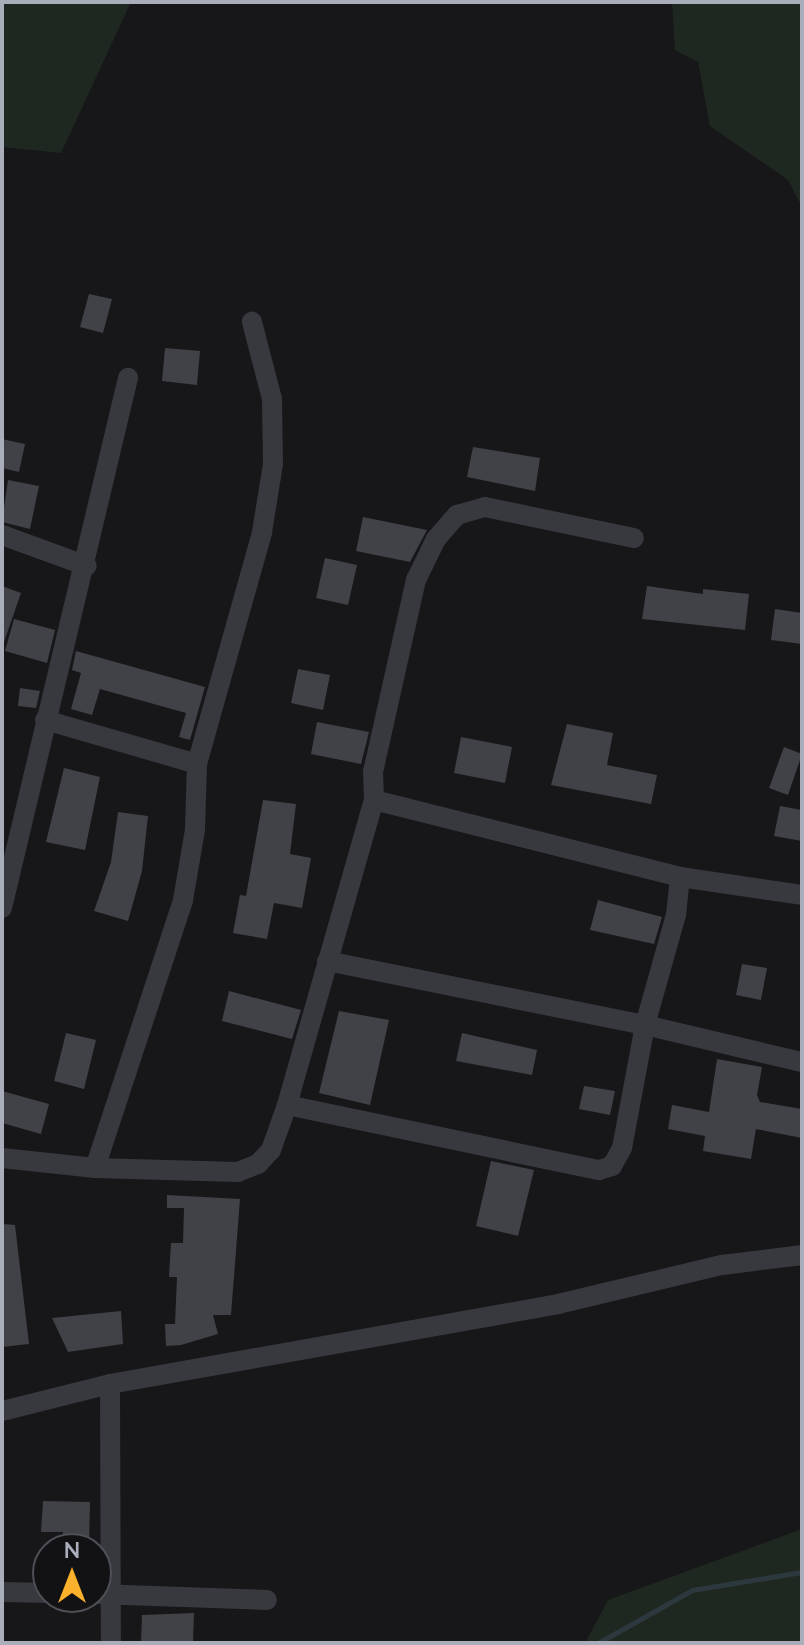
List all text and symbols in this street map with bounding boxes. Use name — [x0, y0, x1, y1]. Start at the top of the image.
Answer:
north arrow — [32, 1533, 112, 1613]
text: N — [64, 1536, 80, 1566]

